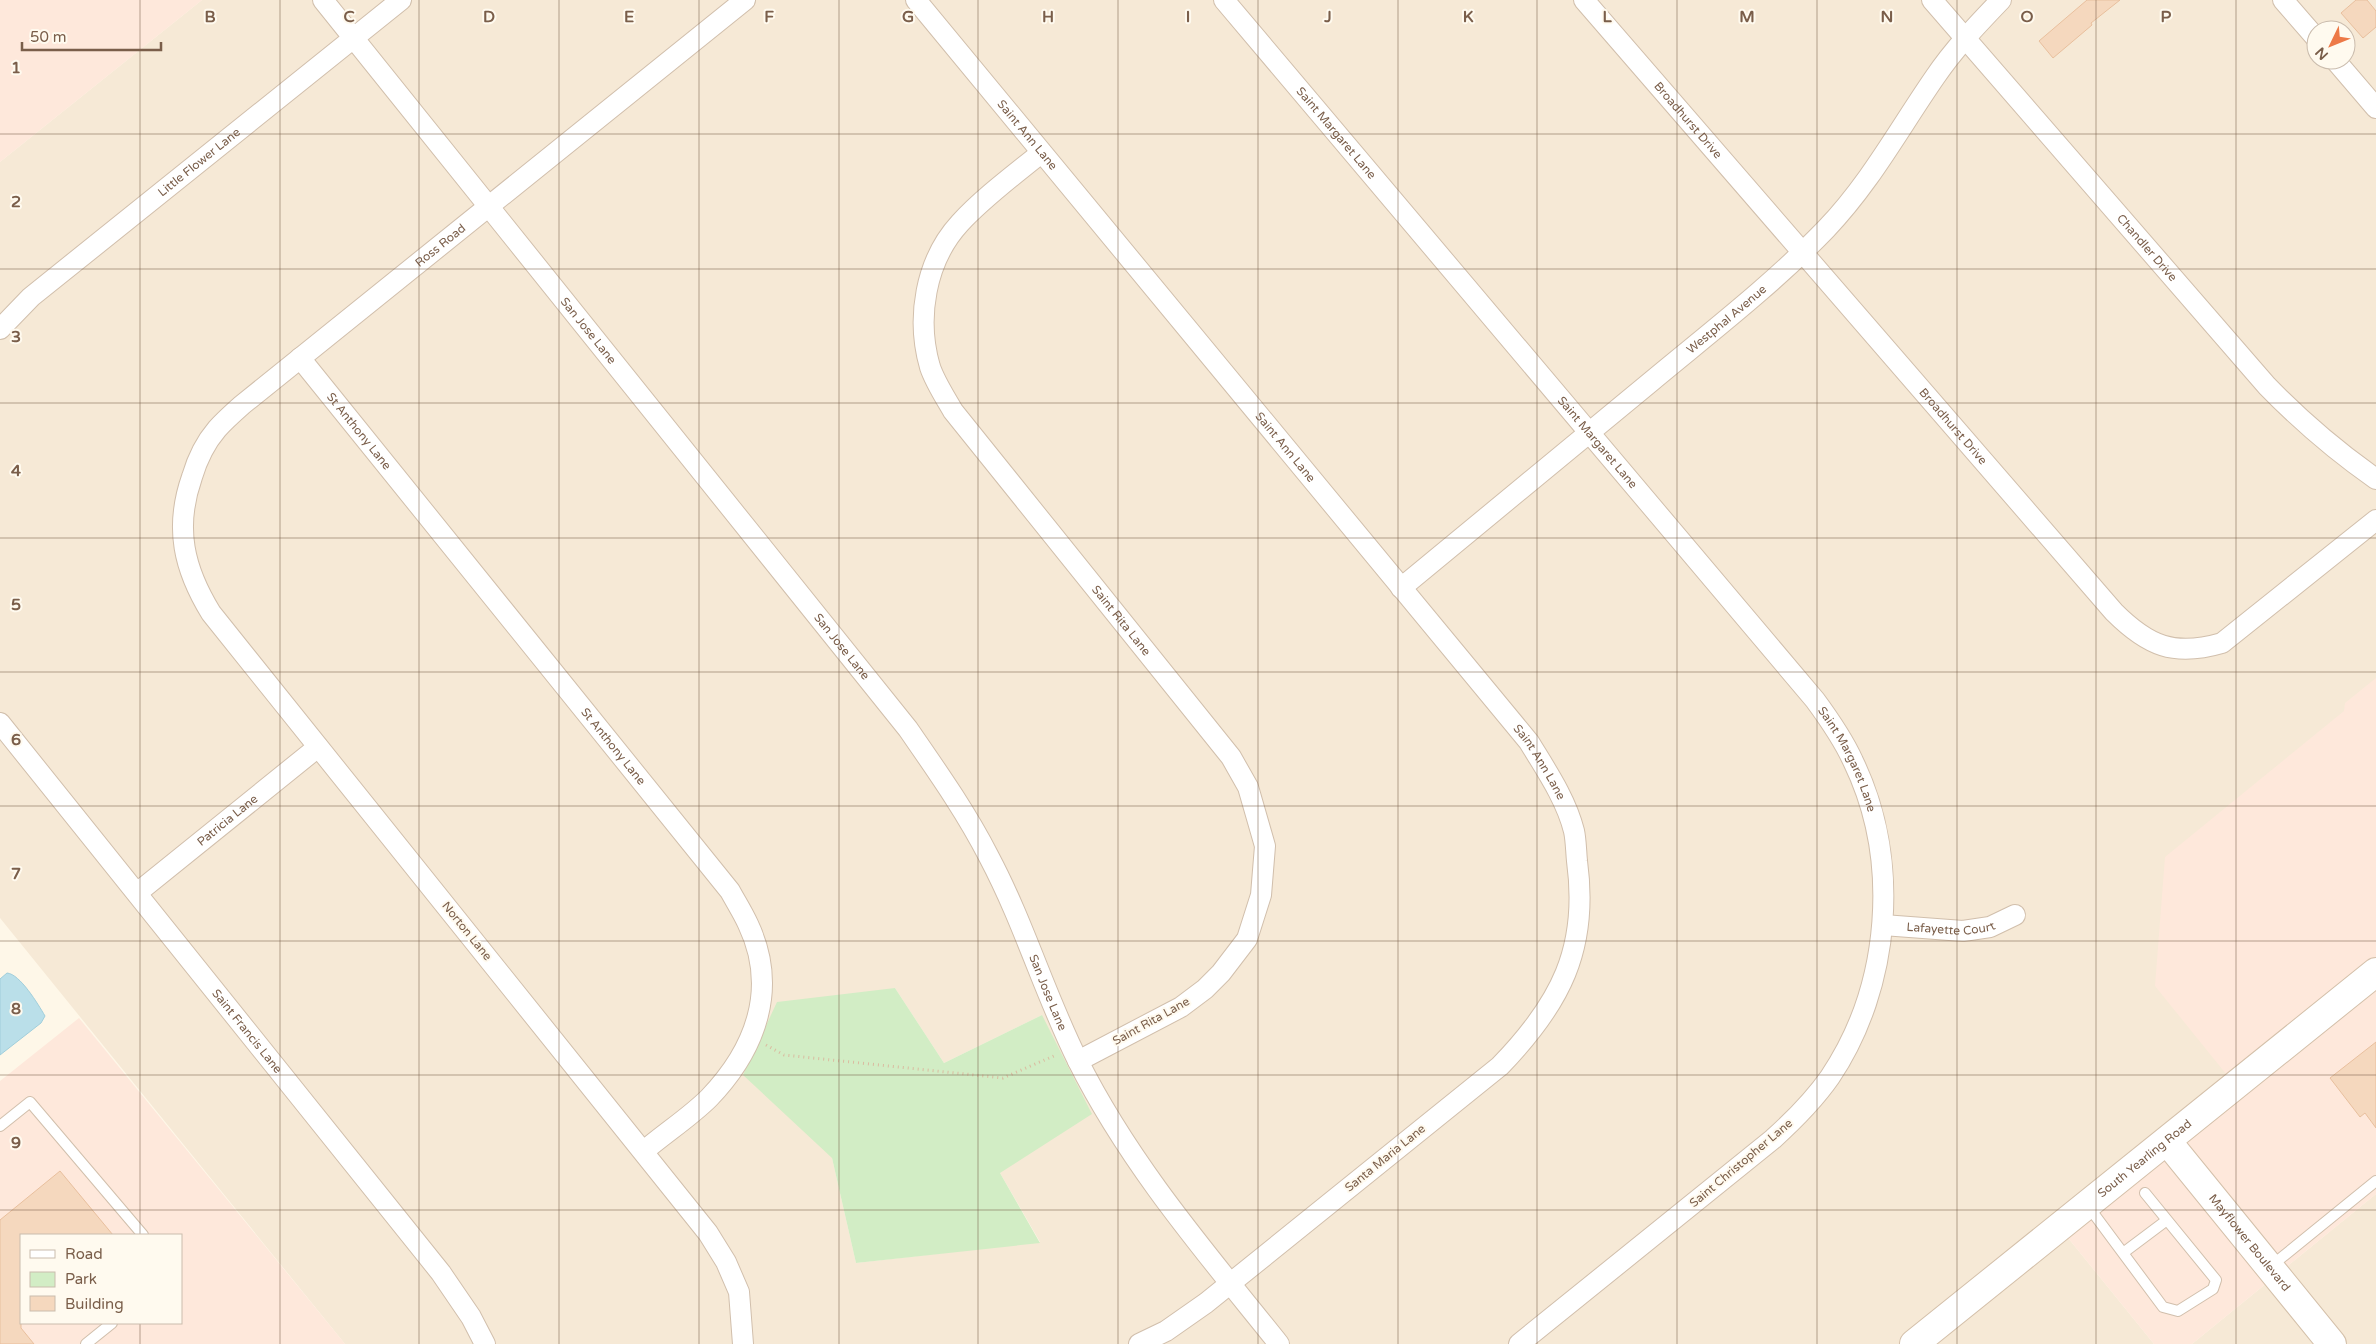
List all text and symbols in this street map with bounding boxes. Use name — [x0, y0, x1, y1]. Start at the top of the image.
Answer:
text: B — [204, 7, 216, 27]
text: C — [343, 7, 355, 27]
text: D — [483, 7, 495, 27]
text: E — [624, 7, 634, 27]
text: F — [764, 7, 774, 27]
text: G — [902, 7, 914, 27]
text: H — [1042, 7, 1054, 27]
text: I — [1186, 7, 1190, 27]
text: J — [1323, 7, 1332, 27]
text: K — [1463, 7, 1474, 27]
text: L — [1602, 7, 1612, 27]
text: M — [1739, 7, 1755, 27]
text: N — [1881, 7, 1893, 27]
text: O — [2021, 7, 2034, 27]
text: P — [2161, 7, 2172, 27]
scale bar — [22, 20, 161, 52]
north arrow — [2306, 20, 2356, 70]
text: 50 m — [30, 28, 67, 46]
text: N — [2312, 44, 2332, 63]
text: 1 — [11, 58, 21, 78]
street label: Broadhurst Drive — [1651, 79, 1725, 161]
street label: Saint Margaret Lane — [1294, 84, 1379, 182]
street label: Saint Ann Lane — [995, 97, 1061, 173]
street label: Little Flower Lane — [155, 125, 243, 199]
text: 2 — [11, 192, 21, 212]
street label: Chandler Drive — [2114, 211, 2180, 284]
street label: Ross Road — [412, 221, 468, 270]
street label: Westphal Avenue — [1684, 282, 1769, 356]
street label: San Jose Lane — [558, 295, 619, 367]
text: 3 — [11, 327, 21, 347]
street label: Broadhurst Drive — [1916, 385, 1990, 468]
street label: St Anthony Lane — [324, 390, 394, 473]
street label: Saint Margaret Lane — [1555, 394, 1640, 491]
street label: Saint Ann Lane — [1252, 409, 1318, 485]
text: 4 — [11, 461, 21, 481]
street label: Saint Rita Lane — [1089, 583, 1154, 659]
text: 5 — [11, 595, 21, 615]
street label: San Jose Lane — [811, 611, 873, 683]
street label: Saint Margaret Lane — [1815, 704, 1879, 813]
street label: St Anthony Lane — [578, 705, 649, 788]
street label: Saint Ann Lane — [1510, 722, 1568, 802]
text: 6 — [11, 730, 21, 750]
street label: Patricia Lane — [194, 791, 260, 849]
text: 7 — [11, 864, 21, 884]
street label: Norton Lane — [439, 899, 495, 963]
street label: Lafayette Court — [1906, 918, 1998, 938]
street label: San Jose Lane — [1026, 952, 1070, 1033]
street label: Saint Francis Lane — [209, 986, 285, 1076]
street label: Saint Rita Lane — [1110, 994, 1192, 1048]
text: 8 — [11, 999, 21, 1019]
street label: Saint Christopher Lane — [1687, 1116, 1795, 1210]
street label: South Yearling Road — [2095, 1116, 2194, 1200]
street label: Santa Maria Lane — [1342, 1121, 1428, 1195]
text: 9 — [11, 1133, 21, 1153]
street label: Mayflower Boulevard — [2206, 1191, 2293, 1294]
legend — [20, 1234, 182, 1324]
text: Road — [65, 1245, 103, 1263]
text: Park — [65, 1270, 97, 1288]
text: Building — [65, 1295, 124, 1313]

